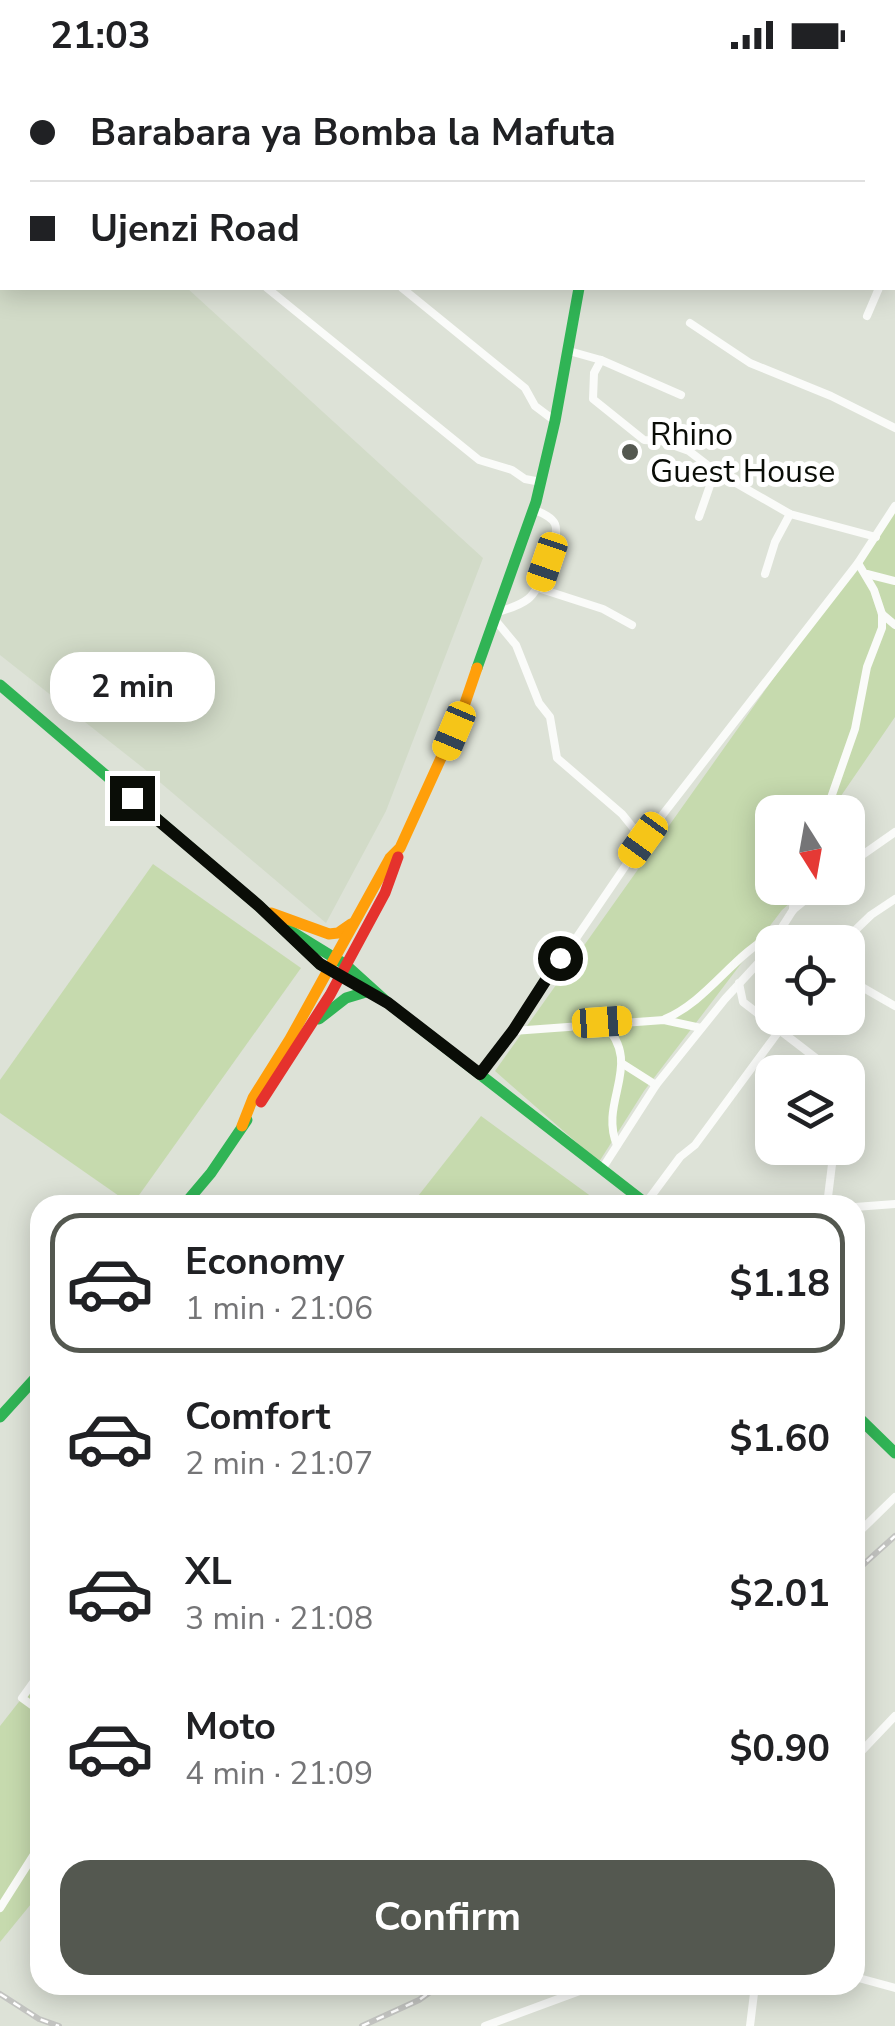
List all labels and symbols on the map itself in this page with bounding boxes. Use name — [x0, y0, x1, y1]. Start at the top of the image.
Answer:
place label: Rhino Guest House — [650, 413, 835, 493]
marker: Rhino Guest House — [619, 441, 641, 463]
car — [523, 529, 571, 595]
callout: 2 min — [49, 653, 214, 723]
car — [428, 698, 480, 764]
route end — [110, 776, 155, 821]
north arrow — [755, 795, 865, 905]
car — [613, 807, 673, 873]
route start — [538, 936, 583, 981]
car — [571, 1005, 633, 1039]

